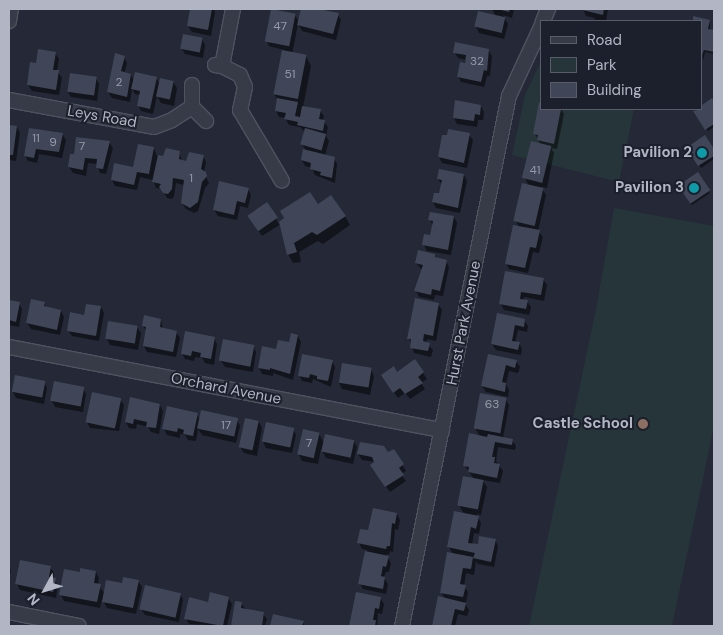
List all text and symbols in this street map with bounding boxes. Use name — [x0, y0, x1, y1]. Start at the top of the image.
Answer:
house number: 47 — [273, 20, 287, 34]
legend — [540, 20, 703, 110]
text: Road — [587, 30, 622, 50]
house number: 32 — [470, 55, 484, 69]
text: Park — [587, 55, 617, 75]
house number: 51 — [284, 68, 296, 82]
house number: 2 — [116, 76, 122, 90]
text: Building — [587, 80, 642, 100]
street label: Leys Road — [66, 102, 138, 132]
house number: 11 — [32, 132, 40, 146]
house number: 9 — [49, 136, 57, 150]
house number: 7 — [79, 140, 85, 154]
place label: Pavilion 2 — [623, 144, 692, 162]
marker: Pavilion 2 — [696, 147, 708, 159]
house number: 41 — [529, 164, 541, 178]
house number: 1 — [189, 172, 193, 186]
place label: Pavilion 3 — [615, 179, 684, 197]
marker: Pavilion 3 — [688, 182, 700, 194]
street label: Hurst Park Avenue — [443, 259, 485, 387]
street label: Orchard Avenue — [169, 369, 283, 409]
house number: 63 — [485, 398, 499, 412]
place label: Castle School — [533, 415, 633, 433]
marker: Castle School — [637, 418, 649, 430]
house number: 17 — [221, 419, 231, 433]
house number: 7 — [306, 437, 312, 451]
north arrow — [20, 565, 70, 615]
text: N — [23, 590, 44, 609]

